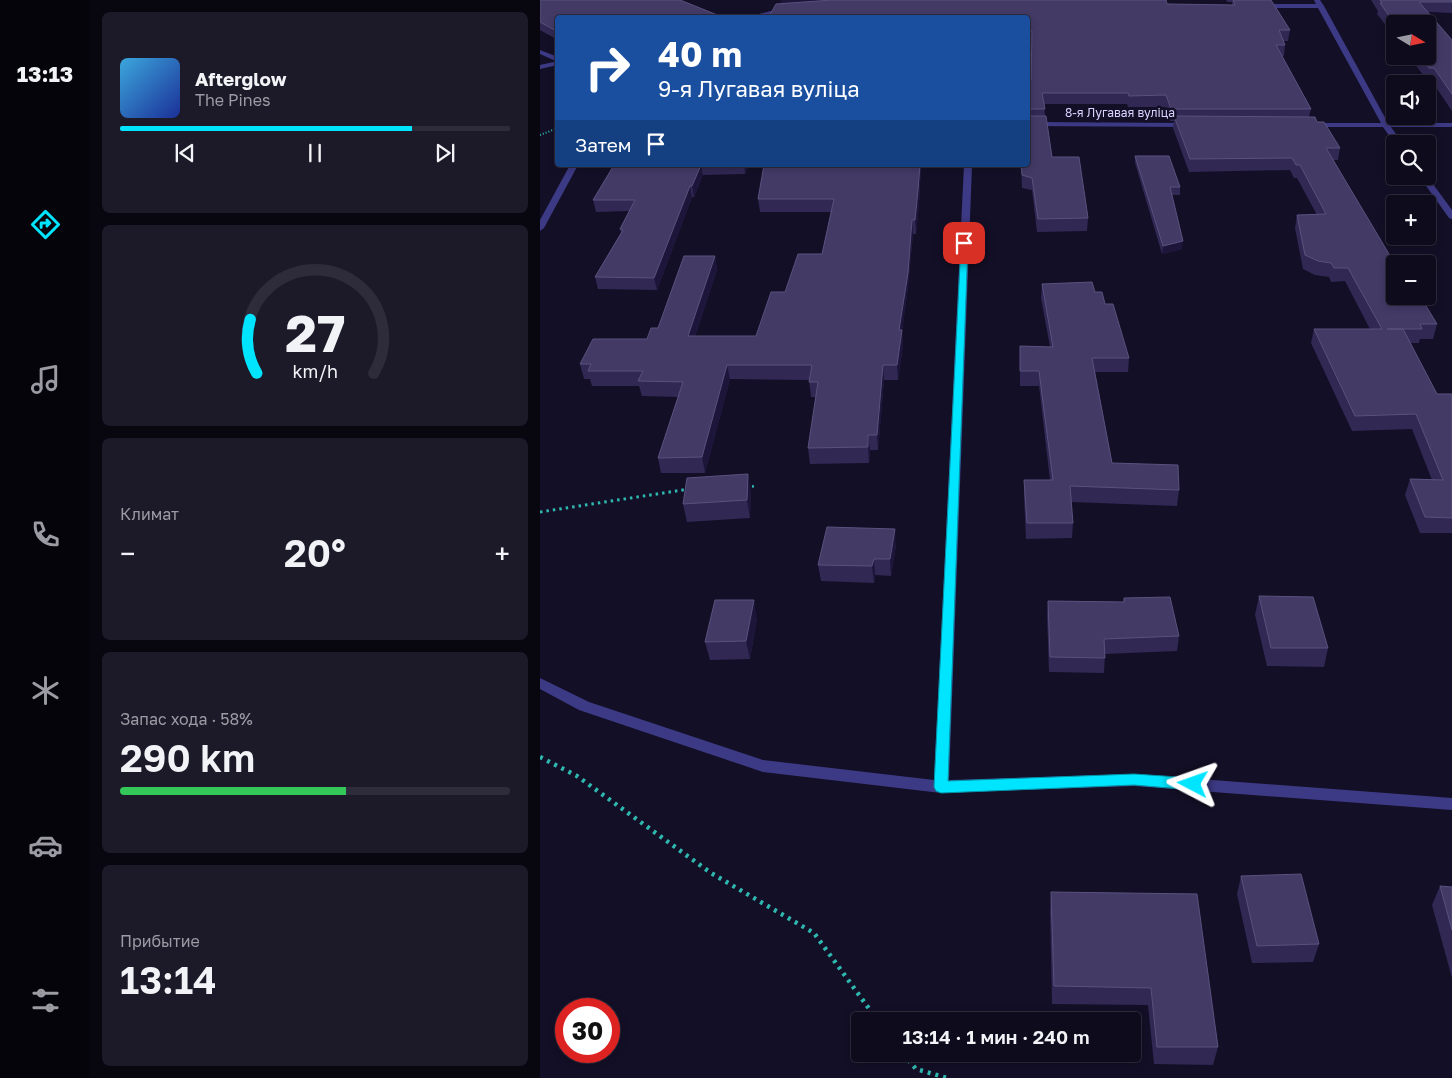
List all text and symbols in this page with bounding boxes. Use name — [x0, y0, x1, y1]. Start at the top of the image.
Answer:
north arrow — [1386, 15, 1436, 65]
map controls — [1386, 15, 1436, 305]
text: 40 m — [658, 33, 742, 75]
icon: right — [575, 35, 640, 100]
text: 13:13 — [17, 60, 73, 87]
text: Afterglow — [195, 67, 286, 90]
text: 9-я Лугавая вуліца — [658, 75, 860, 102]
button: sound — [1386, 75, 1436, 125]
text: The Pines — [195, 90, 270, 110]
street label: 8-я Лугавая вуліца — [1065, 105, 1175, 120]
icon: arrive — [642, 130, 670, 158]
text: Затем — [575, 133, 632, 156]
button: search — [1386, 135, 1436, 185]
icon: previous — [171, 139, 199, 167]
icon: pause — [301, 139, 329, 167]
icon: next — [431, 139, 459, 167]
button: + — [1386, 195, 1436, 245]
icon: directions — [28, 207, 63, 242]
pin — [943, 222, 985, 264]
icon: arrive — [950, 229, 978, 257]
button: − — [1386, 255, 1436, 305]
text: 27 — [285, 301, 345, 363]
text: km/h — [292, 360, 338, 382]
icon: music — [28, 362, 63, 397]
text: Климат — [120, 504, 179, 524]
icon: phone — [28, 517, 63, 552]
text: 20° — [284, 530, 346, 575]
text: − — [120, 537, 135, 570]
text: + — [495, 537, 510, 570]
icon: climate — [28, 673, 63, 708]
text: Запас хода · 58% — [120, 709, 253, 729]
text: 290 km — [120, 735, 255, 780]
position arrow — [1166, 757, 1218, 809]
icon: car — [28, 828, 63, 863]
text: Прибытие — [120, 931, 200, 951]
text: 13:14 — [120, 957, 217, 1002]
icon: filters — [28, 983, 63, 1018]
speed limit sign: 30 — [555, 998, 620, 1063]
text: 13:14 · 1 мин · 240 m — [902, 1025, 1090, 1048]

